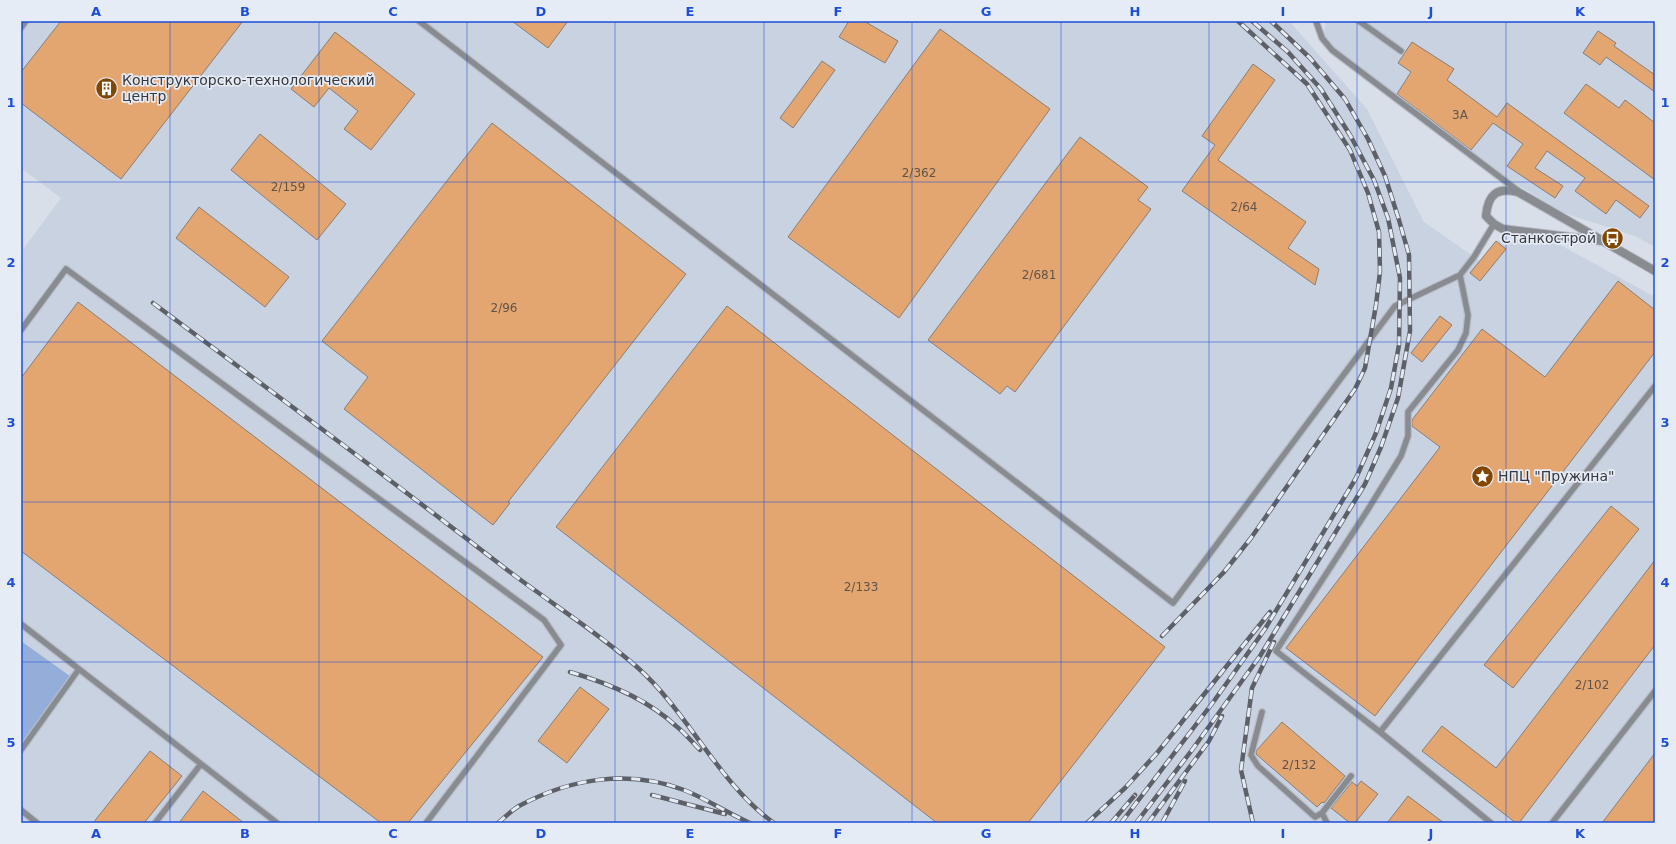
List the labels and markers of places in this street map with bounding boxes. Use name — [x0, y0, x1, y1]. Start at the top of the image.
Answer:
place label: Конструкторско-технологический центр — [122, 72, 375, 104]
building icon: Конструкторско-технологический центр — [93, 75, 119, 101]
bus stop icon: Станкострой — [1599, 225, 1625, 251]
place label: Станкострой — [1501, 230, 1596, 246]
place icon: НПЦ "Пружина" — [1470, 463, 1496, 489]
place label: НПЦ "Пружина" — [1498, 468, 1614, 484]

